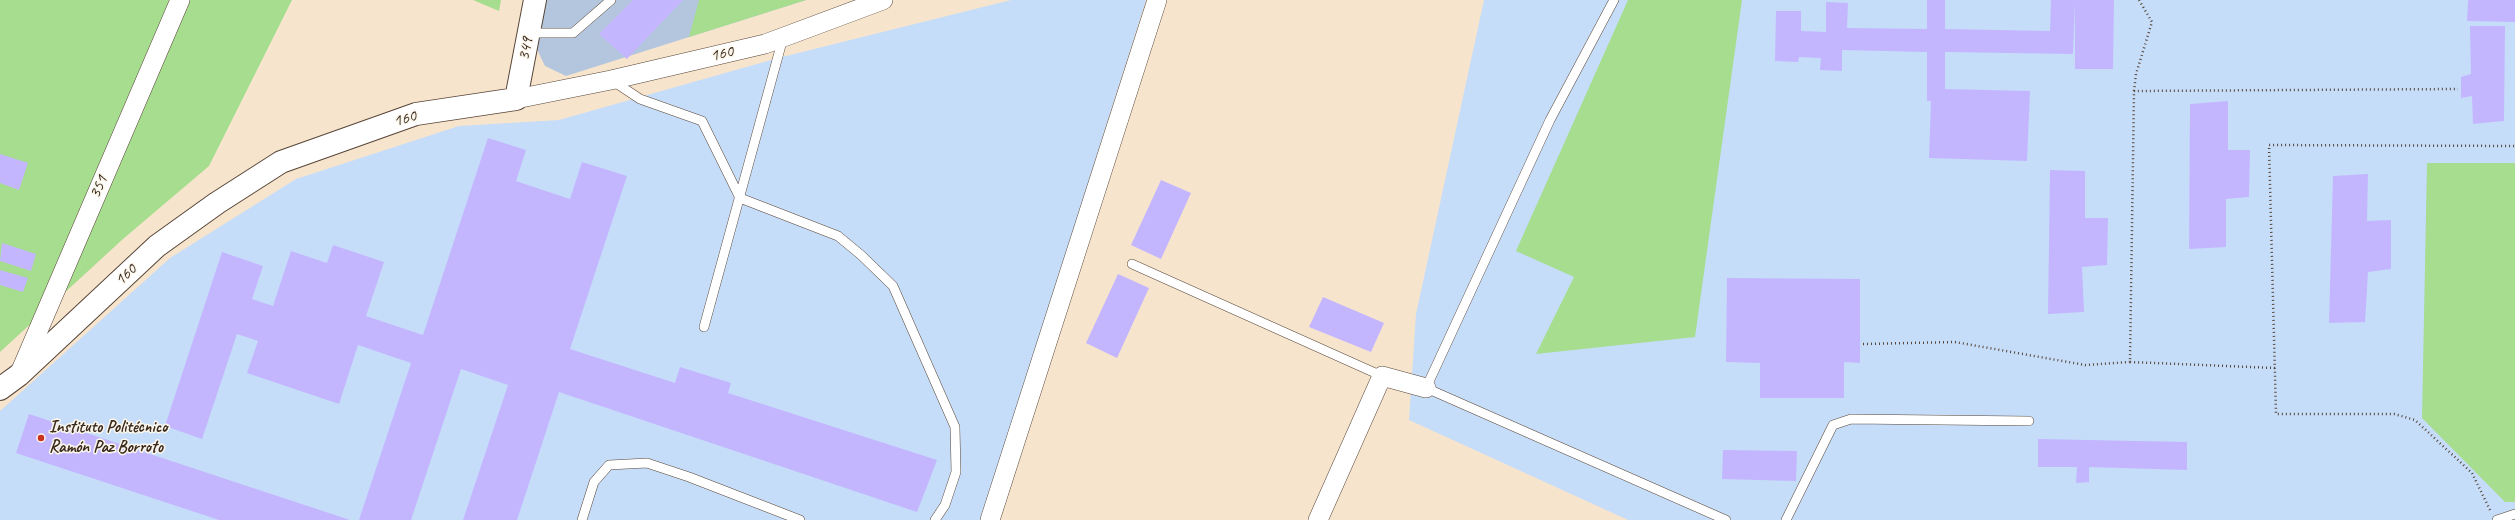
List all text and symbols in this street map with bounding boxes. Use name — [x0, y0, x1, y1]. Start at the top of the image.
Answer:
street label: 349 — [514, 36, 538, 62]
street label: 160 — [709, 41, 735, 67]
street label: 160 — [391, 106, 419, 132]
street label: 351 — [85, 172, 113, 202]
street label: 160 — [111, 260, 141, 290]
place label: Instituto Politécnico Ramón Paz Borroto — [49, 418, 167, 458]
marker: Instituto Politécnico Ramón Paz Borroto — [36, 433, 46, 443]

